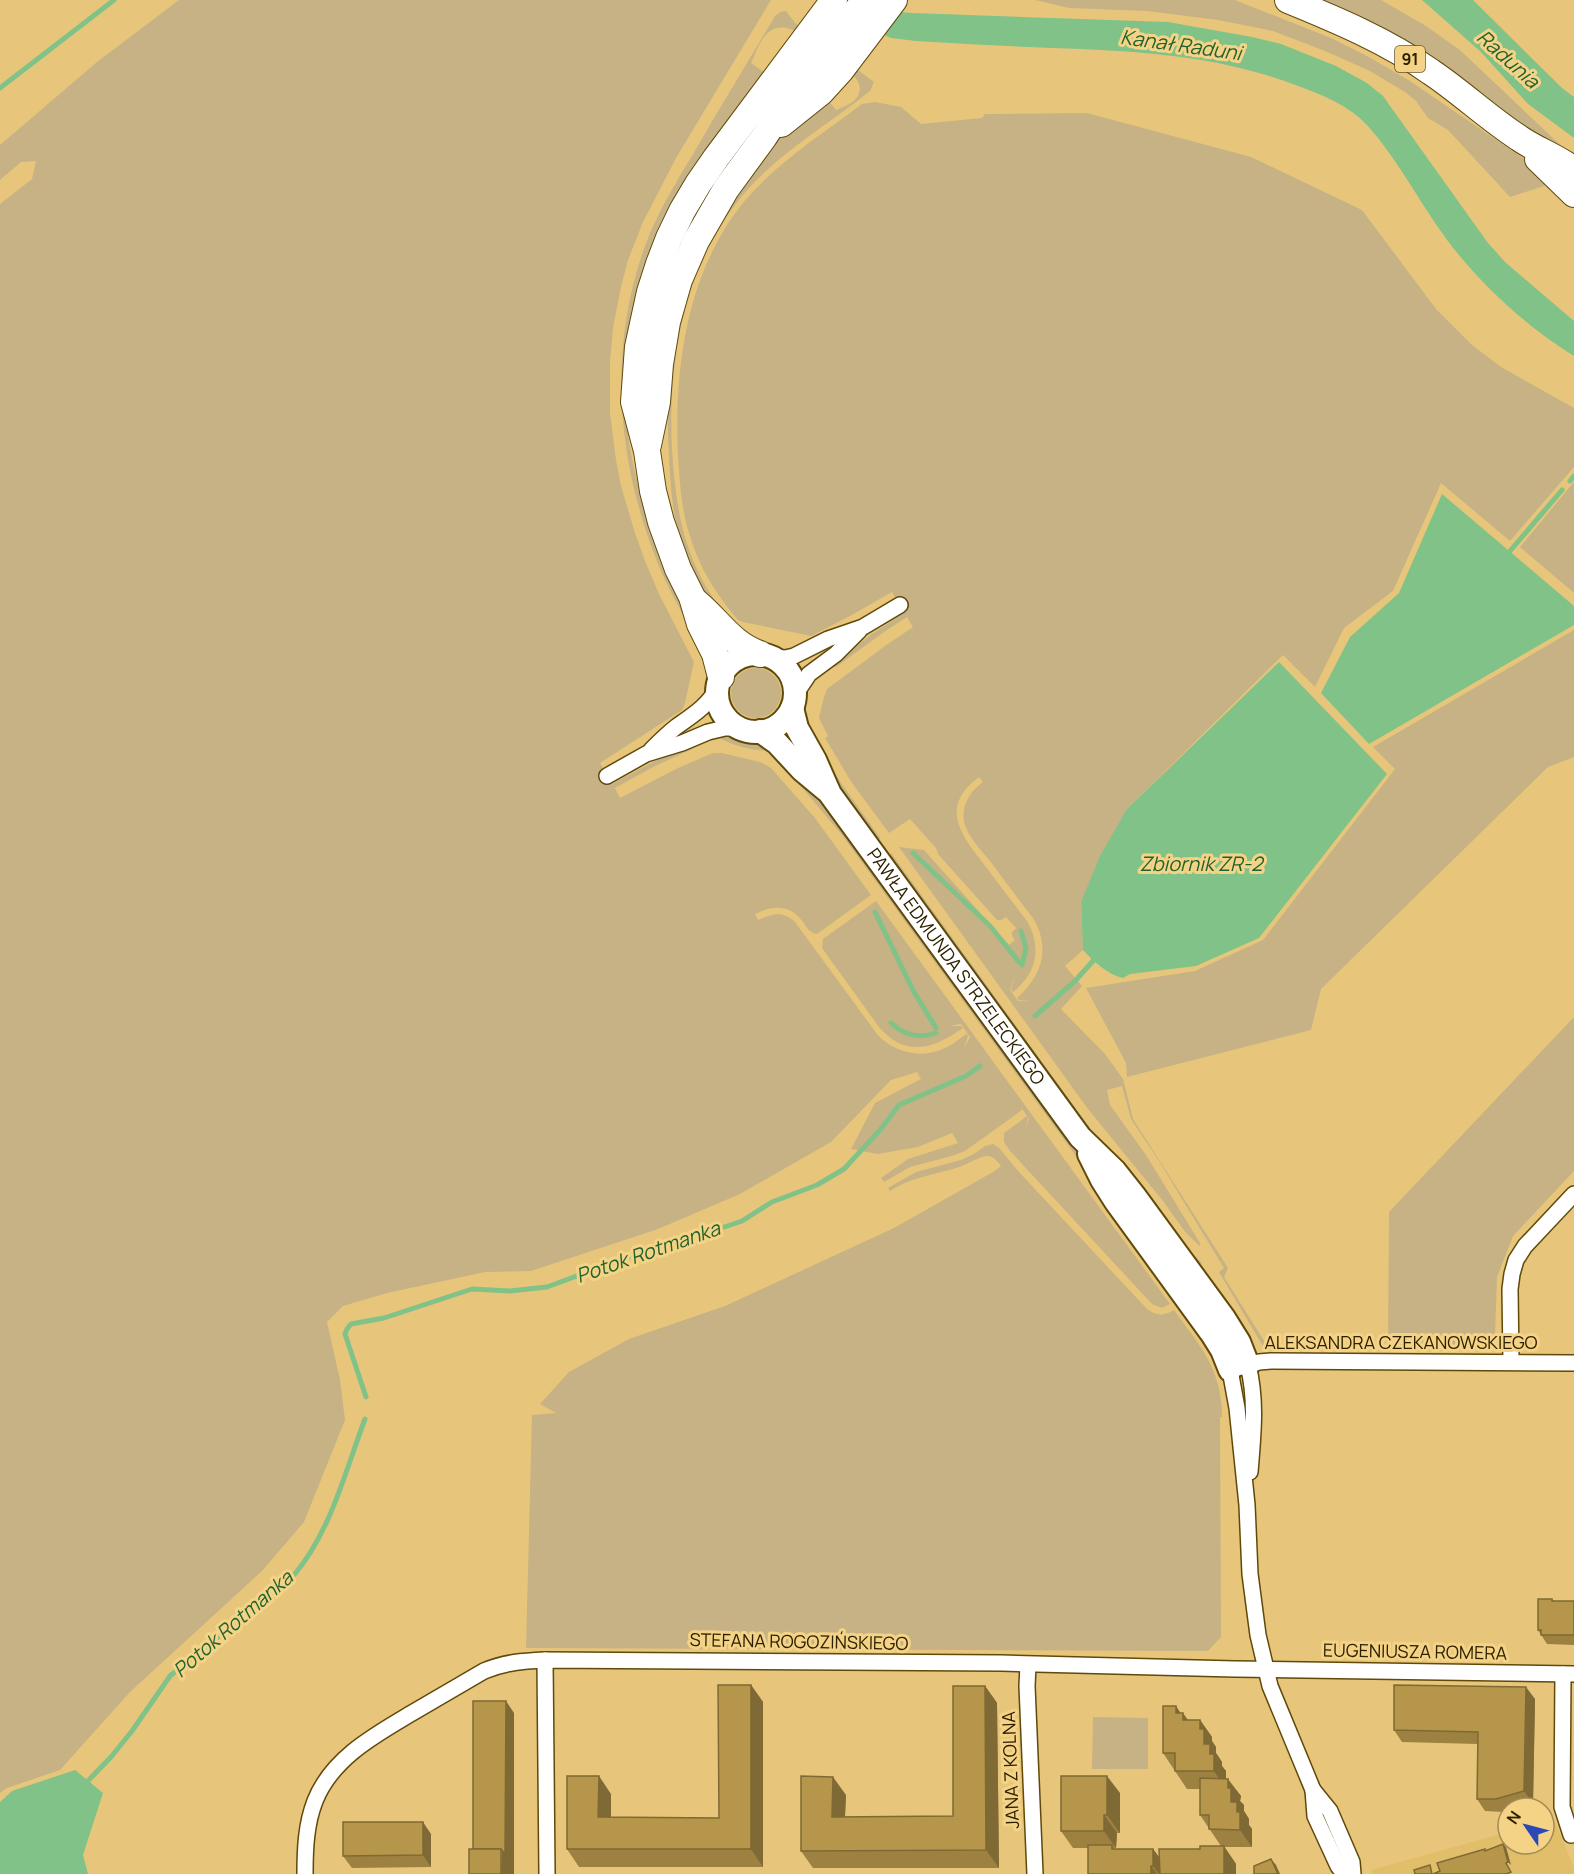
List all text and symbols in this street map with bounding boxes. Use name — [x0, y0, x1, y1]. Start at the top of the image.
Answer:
water label: Kanał Raduni — [1119, 23, 1245, 67]
water label: Radunia — [1471, 23, 1546, 94]
road number: 91 — [1395, 46, 1425, 72]
street label: PAWŁA EDMUNDA STRZELECKIEGO — [862, 843, 1051, 1089]
water label: Zbiornik ZR-2 — [1140, 850, 1265, 877]
water label: Potok Rotmanka — [572, 1214, 724, 1289]
street label: ALEKSANDRA CZEKANOWSKIEGO — [1264, 1330, 1538, 1354]
water label: Potok Rotmanka — [167, 1563, 299, 1683]
street label: STEFANA ROGOZIŃSKIEGO — [689, 1627, 909, 1655]
street label: EUGENIUSZA ROMERA — [1323, 1637, 1508, 1665]
street label: JANA Z KOLNA — [996, 1710, 1024, 1829]
north arrow — [1496, 1796, 1556, 1856]
text: N — [1501, 1806, 1526, 1828]

